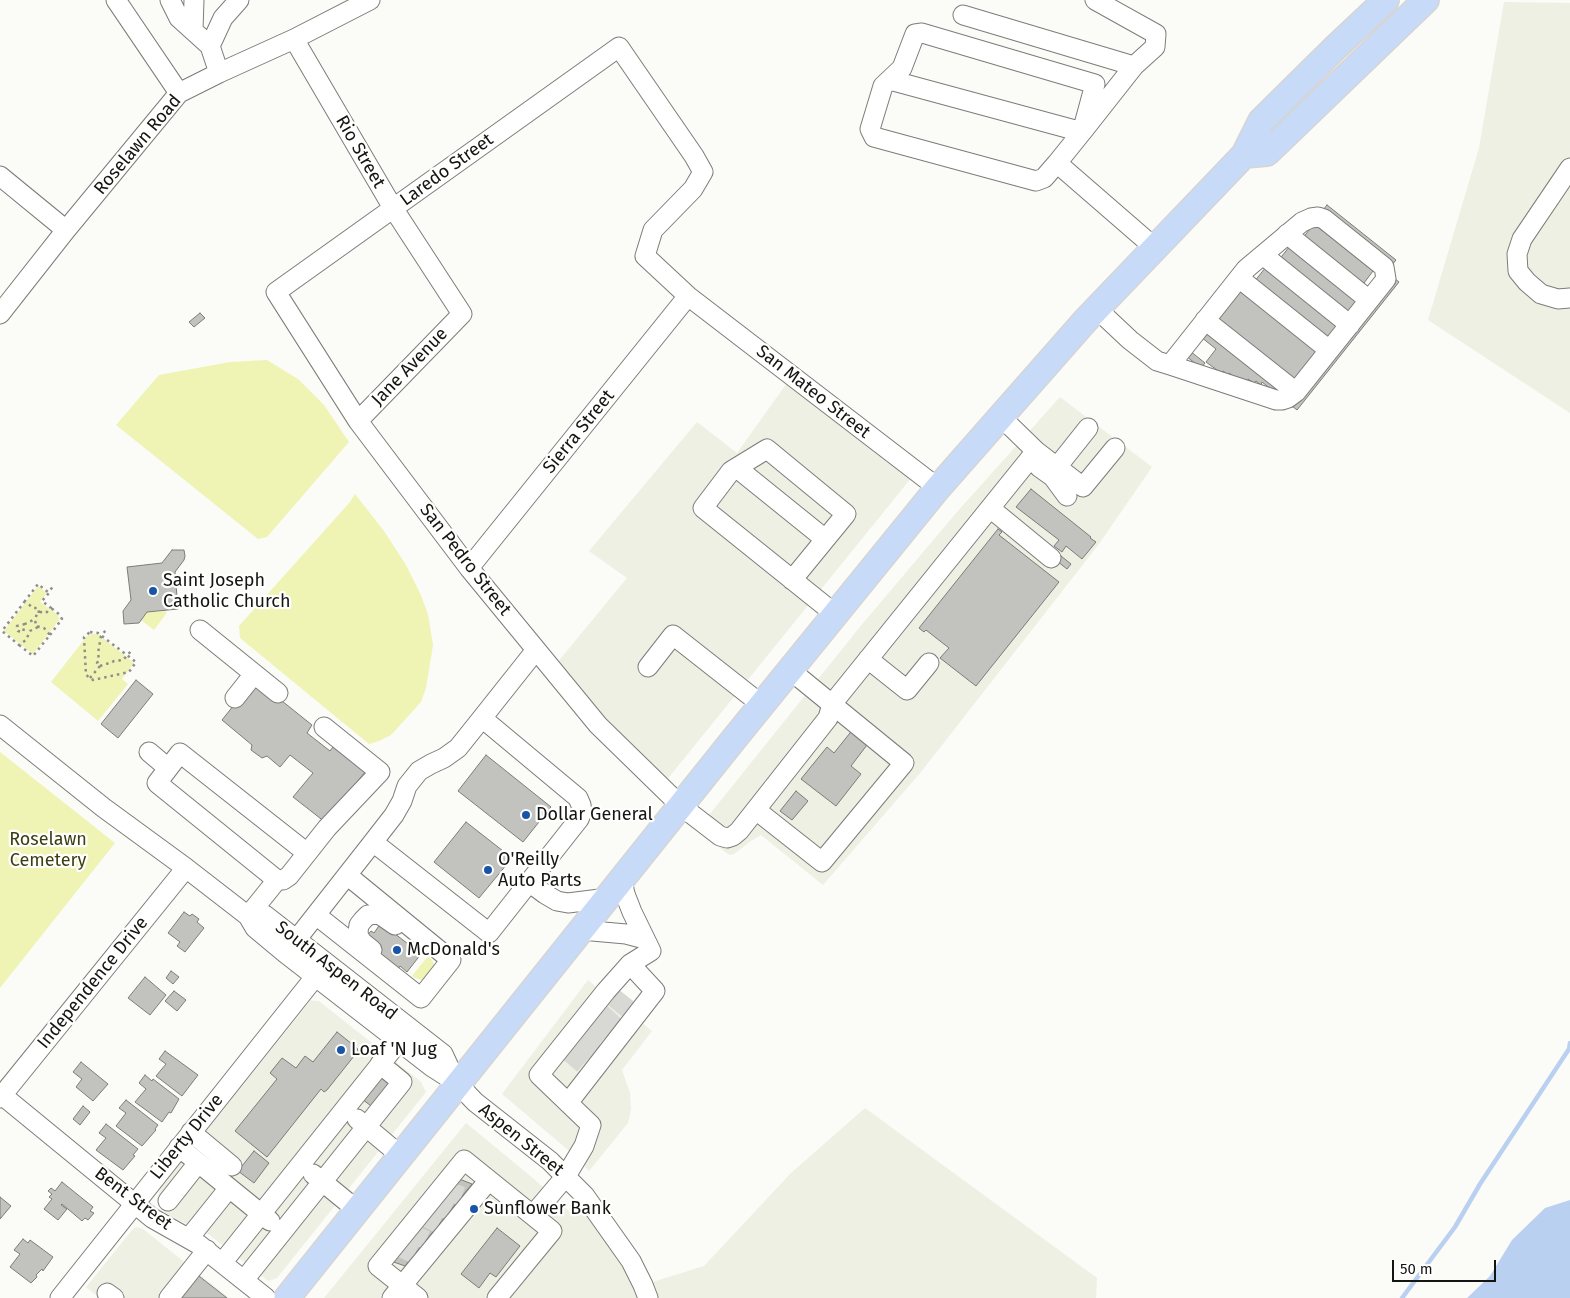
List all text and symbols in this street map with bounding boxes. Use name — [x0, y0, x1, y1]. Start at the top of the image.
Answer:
street label: Roselawn Road — [90, 91, 186, 199]
street label: Rio Street — [331, 112, 389, 192]
street label: Laredo Street — [396, 129, 498, 211]
street label: Jane Avenue — [367, 323, 453, 411]
street label: San Mateo Street — [752, 341, 874, 443]
street label: Sierra Street — [539, 386, 619, 478]
street label: San Pedro Street — [415, 500, 515, 620]
place label: Saint Joseph Catholic Church — [163, 570, 290, 612]
marker: Saint Joseph Catholic Church — [147, 585, 159, 597]
place label: Dollar General — [536, 804, 653, 826]
marker: Dollar General — [520, 809, 532, 821]
park label: Roselawn Cemetery — [9, 829, 87, 872]
place label: O'Reilly Auto Parts — [498, 849, 581, 892]
marker: O'Reilly Auto Parts — [482, 864, 494, 876]
street label: Independence Drive — [33, 913, 153, 1053]
street label: South Aspen Road — [271, 917, 401, 1025]
place label: McDonald's — [407, 939, 500, 961]
marker: McDonald's — [391, 944, 403, 956]
place label: Loaf 'N Jug — [351, 1039, 437, 1061]
marker: Loaf 'N Jug — [335, 1044, 347, 1056]
street label: Liberty Drive — [146, 1090, 228, 1184]
street label: Aspen Street — [474, 1099, 568, 1181]
street label: Bent Street — [90, 1163, 176, 1235]
place label: Sunflower Bank — [484, 1198, 611, 1220]
marker: Sunflower Bank — [468, 1203, 480, 1215]
scale bar — [1395, 1250, 1499, 1282]
text: 50 m — [1400, 1260, 1433, 1278]

